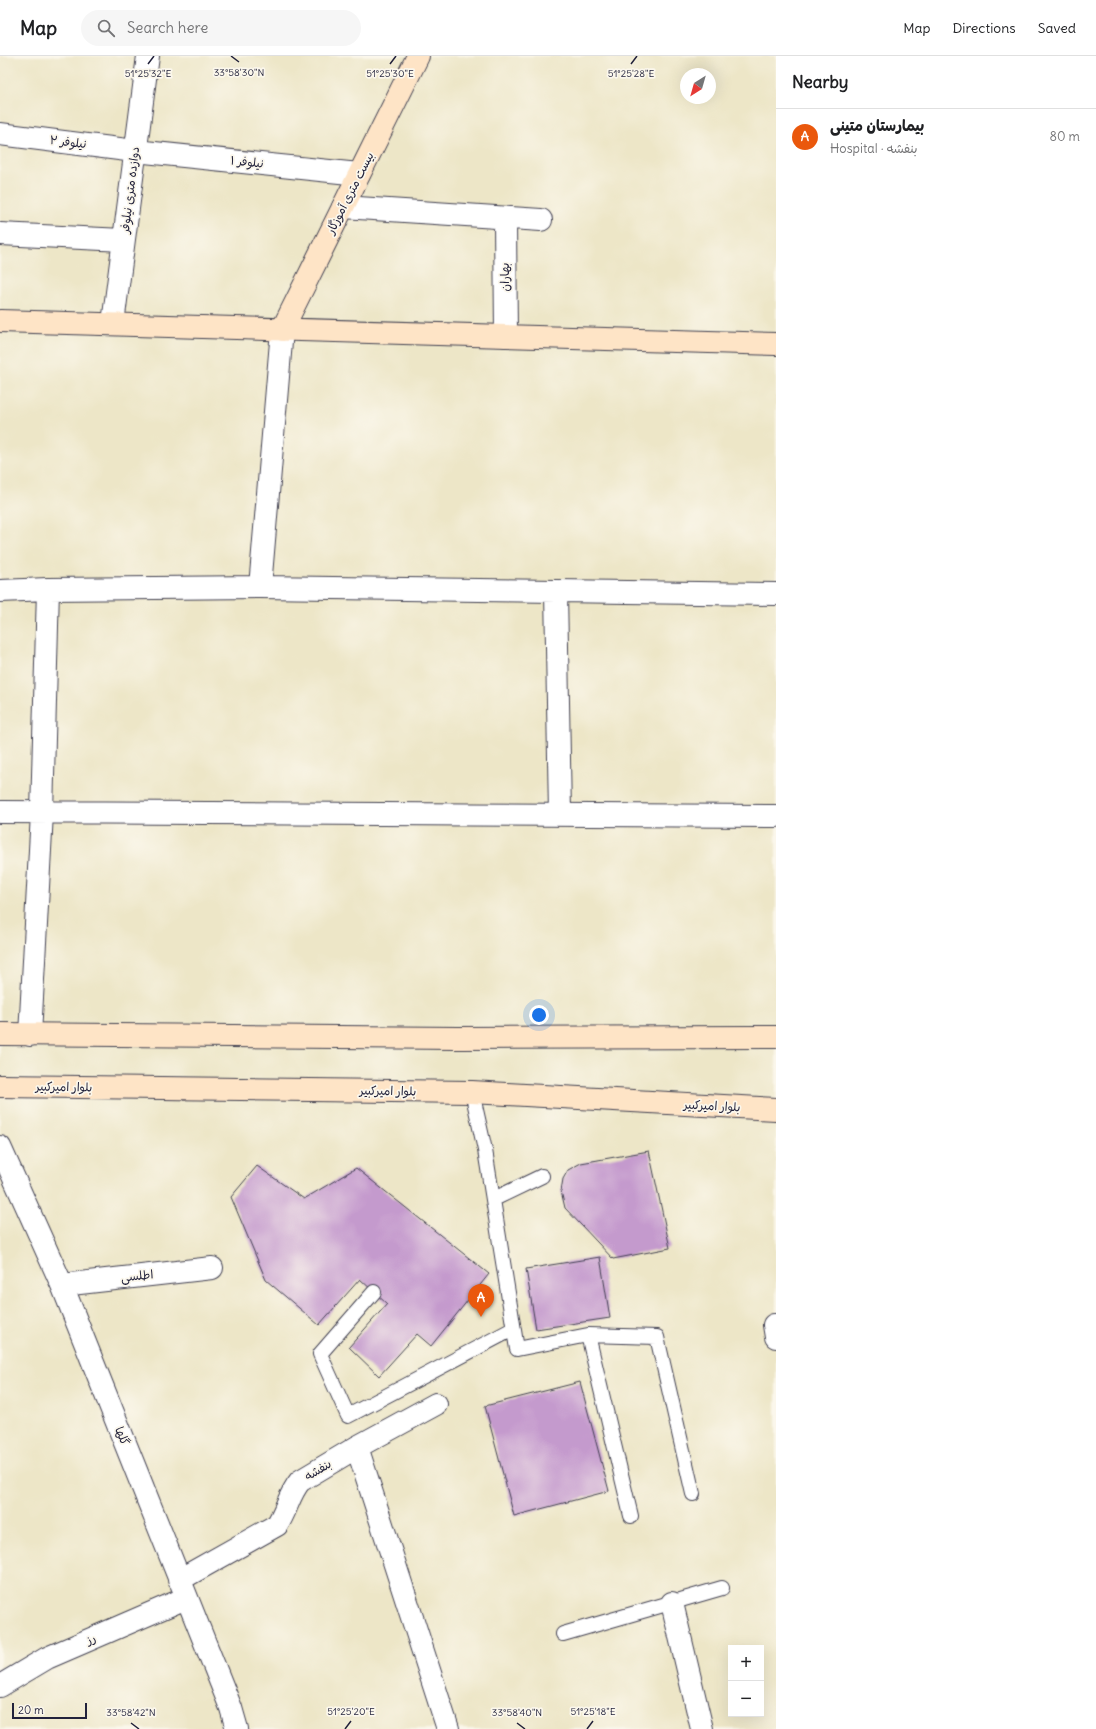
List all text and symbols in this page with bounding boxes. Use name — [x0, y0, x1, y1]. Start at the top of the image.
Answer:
search box — [81, 10, 361, 46]
text: Map — [20, 16, 57, 40]
icon: search — [95, 17, 117, 39]
text: Search here — [127, 18, 208, 37]
text: Map — [903, 19, 930, 37]
text: Directions — [952, 19, 1016, 37]
text: Saved — [1038, 19, 1076, 37]
text: 33°58'30"N — [214, 66, 264, 79]
text: 51°25'32"E — [125, 67, 171, 80]
text: 51°25'30"E — [366, 67, 414, 80]
text: 51°25'28"E — [608, 67, 654, 80]
north arrow — [680, 68, 716, 104]
text: Nearby — [792, 71, 848, 93]
text: بیمارستان متینی — [830, 116, 924, 135]
text: A — [801, 128, 809, 145]
text: 80 m — [1049, 128, 1080, 145]
street label: نیلوفر ۲ — [49, 132, 87, 152]
text: Hospital · بنفشه — [830, 140, 918, 157]
street label: دوازده متری نیلوفر — [117, 146, 143, 235]
street label: بیست متری آموزگار — [322, 149, 378, 238]
street label: نیلوفر ۱ — [230, 152, 264, 172]
street label: بهاران — [497, 262, 513, 292]
your location — [529, 1005, 549, 1025]
street label: بلوار امیرکبیر — [34, 1078, 93, 1095]
street label: بلوار امیرکبیر — [358, 1082, 417, 1099]
street label: بلوار امیرکبیر — [682, 1096, 741, 1115]
street label: اطلسی — [120, 1266, 154, 1286]
pin: A — [468, 1284, 494, 1317]
street label: گلها — [112, 1424, 133, 1447]
street label: بنفشه — [302, 1456, 334, 1484]
street label: رز — [83, 1630, 98, 1648]
map controls — [728, 1645, 764, 1717]
button: + — [728, 1645, 764, 1681]
button: − — [728, 1681, 764, 1717]
scale bar — [12, 1701, 87, 1720]
text: 20 m — [18, 1703, 44, 1717]
text: 51°25'20"E — [327, 1705, 375, 1718]
text: 51°25'18"E — [570, 1705, 616, 1718]
text: 33°58'42"N — [106, 1706, 156, 1719]
text: 33°58'40"N — [492, 1706, 542, 1719]

